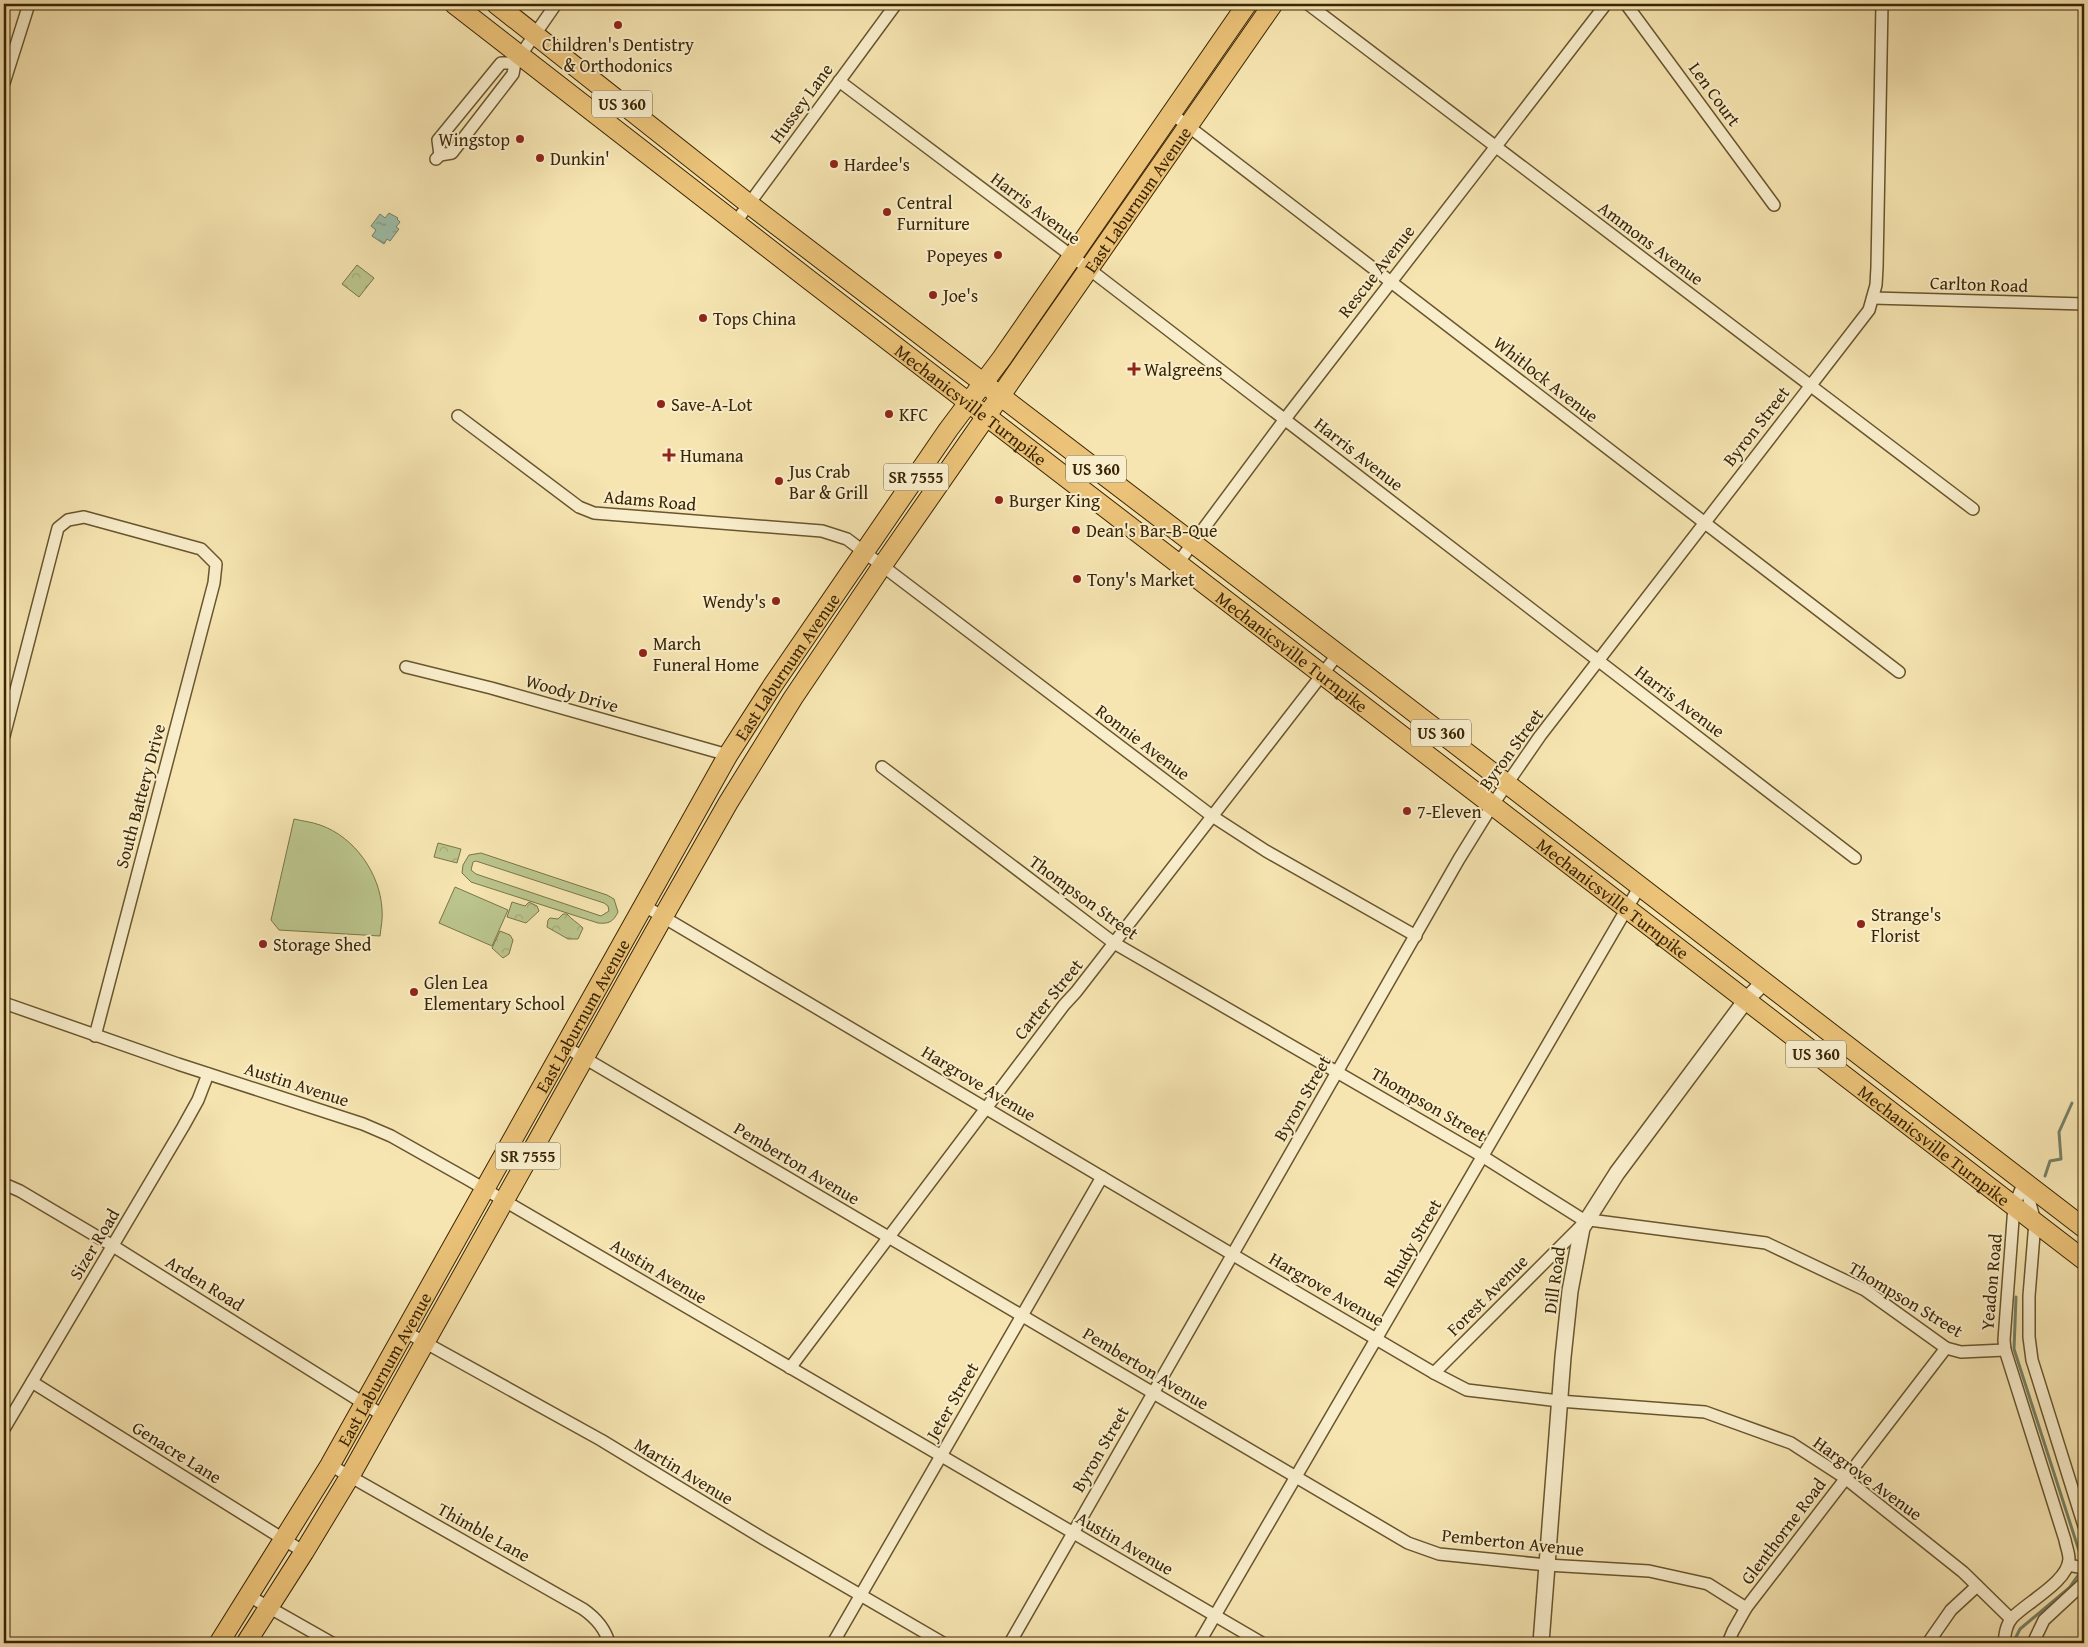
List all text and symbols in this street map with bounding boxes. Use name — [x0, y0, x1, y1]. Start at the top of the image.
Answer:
marker: Children's Dentistry & Orthodonics — [612, 19, 624, 31]
place label: Children's Dentistry & Orthodonics — [542, 31, 694, 79]
street label: Len Court — [1682, 56, 1748, 132]
street label: Hussey Lane — [763, 57, 839, 149]
road number: US 360 — [592, 90, 652, 118]
street label: East Laburnum Avenue — [1077, 121, 1198, 278]
place label: Wingstop — [438, 126, 510, 153]
marker: Wingstop — [514, 133, 526, 145]
place label: Dunkin' — [550, 145, 610, 172]
place label: Hardee's — [844, 151, 910, 178]
marker: Dunkin' — [534, 152, 546, 164]
marker: Hardee's — [828, 158, 840, 170]
street label: Harris Avenue — [985, 165, 1087, 251]
place label: Central Furniture — [897, 189, 970, 237]
street label: Ammons Avenue — [1593, 194, 1709, 292]
marker: Central Furniture — [881, 206, 893, 218]
street label: Rescue Avenue — [1331, 219, 1421, 323]
place label: Popeyes — [927, 242, 988, 269]
marker: Popeyes — [992, 249, 1004, 261]
street label: Carlton Road — [1930, 269, 2029, 299]
place label: Joe's — [941, 282, 978, 309]
marker: Joe's — [927, 289, 939, 301]
place label: Tops China — [713, 305, 796, 332]
marker: Tops China — [697, 312, 709, 324]
street label: Whitlock Avenue — [1488, 329, 1604, 429]
street label: Mechanicsville Turnpike — [889, 337, 1053, 472]
place label: Walgreens — [1144, 356, 1222, 383]
marker: Walgreens — [1128, 363, 1140, 375]
street label: Byron Street — [1716, 380, 1796, 472]
place label: Save-A-Lot — [671, 391, 753, 418]
marker: Save-A-Lot — [655, 398, 667, 410]
place label: KFC — [899, 401, 928, 428]
marker: KFC — [883, 408, 895, 420]
street label: Harris Avenue — [1309, 410, 1409, 498]
place label: Humana — [680, 442, 744, 469]
marker: Humana — [662, 448, 676, 462]
road number: US 360 — [1066, 456, 1126, 482]
place label: Jus Crab Bar & Grill — [787, 458, 868, 506]
road number: SR 7555 — [884, 464, 948, 491]
marker: Jus Crab Bar & Grill — [773, 475, 785, 487]
street label: Adams Road — [603, 483, 698, 518]
place label: Burger King — [1009, 487, 1100, 514]
marker: Burger King — [993, 494, 1005, 506]
place label: Dean's Bar-B-Que — [1086, 517, 1218, 544]
marker: Dean's Bar-B-Que — [1070, 524, 1082, 536]
place label: Tony's Market — [1087, 566, 1195, 593]
marker: Tony's Market — [1071, 573, 1083, 585]
street label: Mechanicsville Turnpike — [1210, 584, 1374, 719]
street label: East Laburnum Avenue — [727, 587, 846, 746]
place label: Wendy's — [702, 588, 766, 615]
marker: Wendy's — [770, 595, 782, 607]
place label: March Funeral Home — [653, 630, 759, 678]
marker: March Funeral Home — [637, 647, 649, 659]
street label: Harris Avenue — [1629, 658, 1731, 744]
street label: Woody Drive — [522, 667, 622, 719]
street label: Ronnie Avenue — [1090, 697, 1196, 787]
street label: Byron Street — [1472, 702, 1550, 795]
road number: US 360 — [1411, 720, 1471, 746]
street label: South Battery Drive — [108, 721, 172, 871]
place label: 7-Eleven — [1417, 798, 1482, 825]
marker: 7-Eleven — [1401, 805, 1413, 817]
street label: Mechanicsville Turnpike — [1531, 831, 1695, 965]
street label: Thompson Street — [1024, 848, 1145, 946]
place label: Strange's Florist — [1871, 901, 1941, 949]
marker: Strange's Florist — [1855, 918, 1867, 930]
place label: Storage Shed — [273, 931, 372, 958]
street label: East Laburnum Avenue — [528, 934, 636, 1098]
marker: Storage Shed — [257, 938, 269, 950]
street label: Carter Street — [1007, 952, 1090, 1045]
place label: Glen Lea Elementary School — [424, 969, 565, 1017]
marker: Glen Lea Elementary School — [408, 986, 420, 998]
street label: Hargrove Avenue — [917, 1038, 1041, 1128]
road number: US 360 — [1786, 1040, 1846, 1068]
street label: Byron Street — [1267, 1050, 1338, 1146]
street label: Austin Avenue — [241, 1054, 353, 1114]
street label: Thompson Street — [1366, 1060, 1492, 1148]
street label: Mechanicsville Turnpike — [1852, 1078, 2016, 1212]
street label: Pemberton Avenue — [729, 1115, 865, 1211]
road number: SR 7555 — [496, 1142, 560, 1170]
street label: Rhudy Street — [1376, 1193, 1449, 1292]
street label: Sizer Road — [62, 1203, 126, 1285]
street label: Austin Avenue — [606, 1231, 712, 1311]
street label: Yeadon Road — [1973, 1232, 2009, 1332]
street label: Dill Road — [1536, 1244, 1572, 1315]
street label: Hargrove Avenue — [1264, 1245, 1390, 1333]
street label: Arden Road — [161, 1248, 250, 1318]
street label: Forest Avenue — [1440, 1248, 1534, 1342]
street label: Thompson Street — [1843, 1254, 1969, 1344]
street label: East Laburnum Avenue — [330, 1287, 438, 1451]
street label: Pemberton Avenue — [1078, 1320, 1214, 1416]
street label: Jeter Street — [918, 1357, 985, 1447]
street label: Byron Street — [1065, 1401, 1136, 1497]
street label: Genacre Lane — [127, 1414, 227, 1490]
street label: Hargrove Avenue — [1808, 1429, 1928, 1527]
street label: Martin Avenue — [629, 1431, 739, 1511]
street label: Glenthorne Road — [1734, 1472, 1832, 1590]
street label: Thimble Lane — [433, 1495, 535, 1569]
street label: Austin Avenue — [1071, 1504, 1179, 1582]
street label: Pemberton Avenue — [1441, 1521, 1585, 1563]

